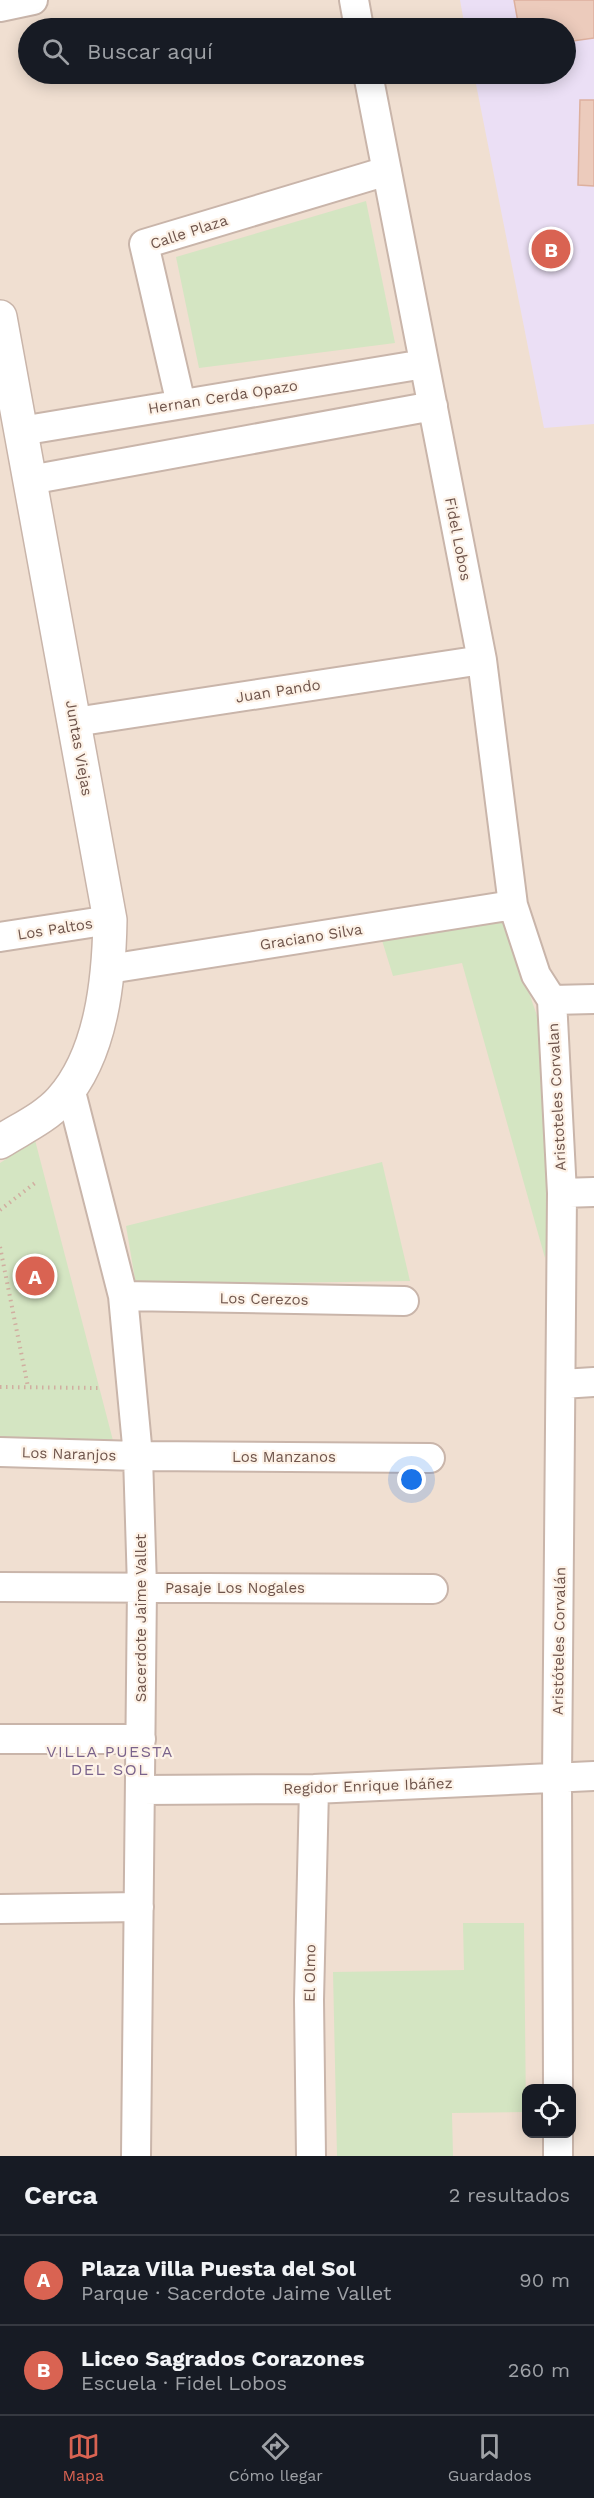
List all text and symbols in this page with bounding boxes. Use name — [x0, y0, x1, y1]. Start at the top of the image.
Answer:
search box — [18, 18, 576, 84]
icon: search — [39, 35, 72, 68]
text: Buscar aquí — [87, 39, 213, 64]
street label: Calle Plaza — [148, 211, 231, 253]
pin: B — [532, 226, 570, 272]
street label: Hernan Cerda Opazo — [147, 376, 299, 418]
street label: Fidel Lobos — [441, 496, 475, 582]
street label: Juan Pando — [234, 675, 322, 707]
street label: Juntas Viejas — [62, 699, 96, 797]
street label: Los Paltos — [16, 914, 94, 944]
street label: Graciano Silva — [258, 920, 364, 954]
street label: Aristoteles Corvalan — [544, 1023, 570, 1171]
pin: A — [15, 1254, 54, 1298]
street label: Los Cerezos — [219, 1289, 309, 1309]
street label: Los Naranjos — [21, 1443, 117, 1465]
street label: Los Manzanos — [232, 1448, 336, 1466]
your location — [397, 1465, 426, 1494]
street label: Sacerdote Jaime Vallet — [132, 1533, 150, 1702]
street label: Aristóteles Corvalán — [549, 1567, 569, 1715]
street label: Pasaje Los Nogales — [165, 1579, 305, 1597]
district label: VILLA PUESTA DEL SOL — [46, 1742, 174, 1779]
street label: Regidor Enrique Ibáñez — [283, 1774, 453, 1798]
street label: El Olmo — [300, 1944, 320, 2002]
map controls — [522, 2084, 576, 2138]
button: locate — [522, 2084, 576, 2138]
text: Cerca — [24, 2180, 98, 2210]
text: 2 resultados — [449, 2183, 570, 2207]
text: Plaza Villa Puesta del Sol — [81, 2256, 356, 2281]
text: A — [37, 2268, 50, 2292]
text: 90 m — [519, 2268, 570, 2292]
text: Parque · Sacerdote Jaime Vallet — [81, 2281, 391, 2305]
text: Liceo Sagrados Corazones — [81, 2346, 364, 2371]
text: B — [37, 2358, 50, 2382]
text: 260 m — [508, 2358, 570, 2382]
text: Escuela · Fidel Lobos — [81, 2371, 287, 2395]
tab: Mapa — [62, 2430, 104, 2485]
tab: Cómo llegar — [229, 2430, 323, 2485]
tab: Guardados — [448, 2430, 532, 2485]

